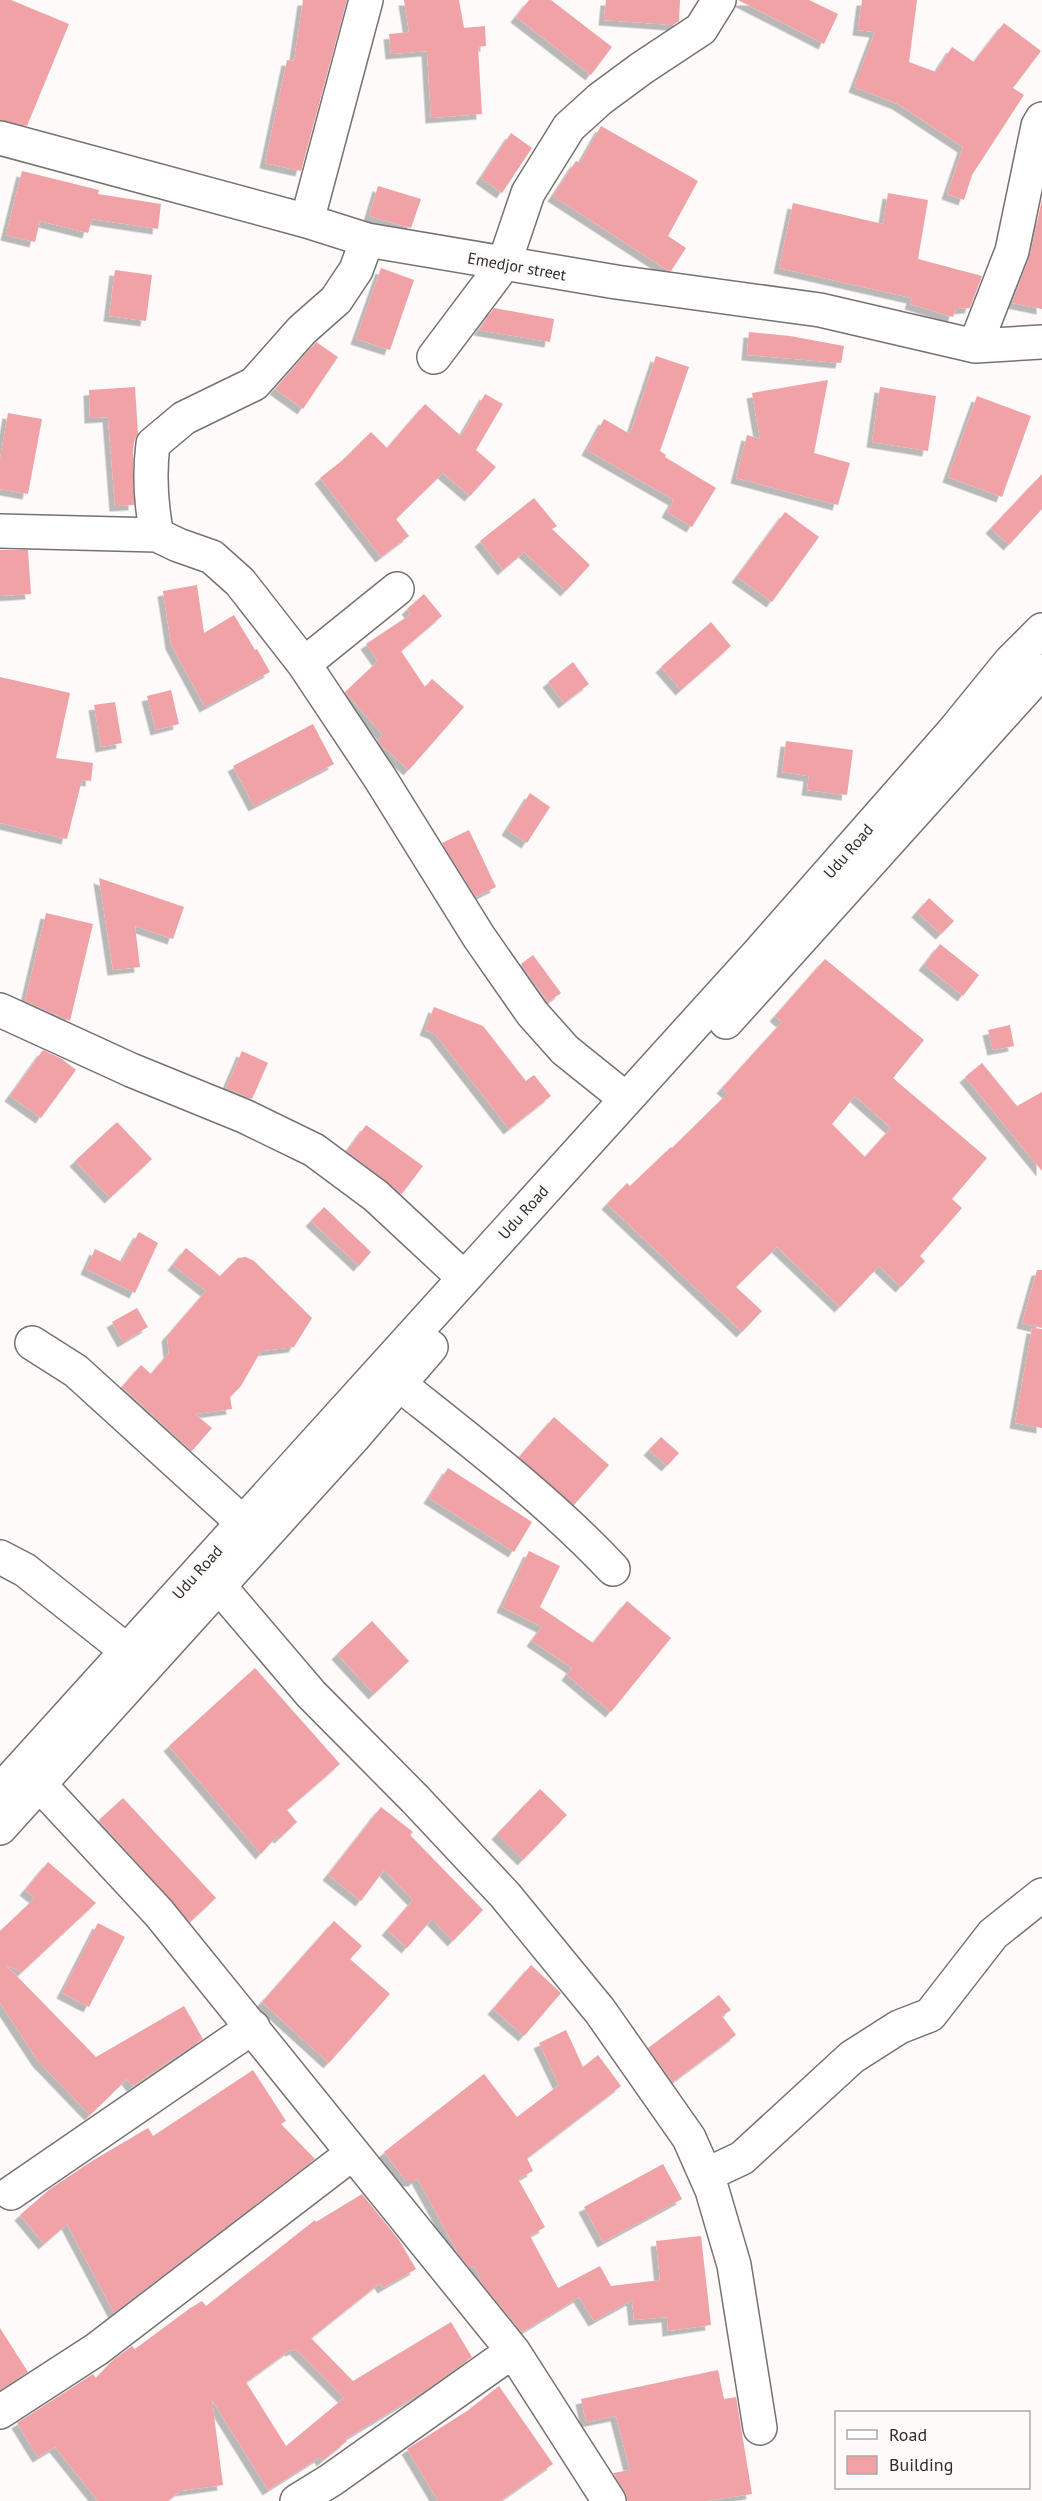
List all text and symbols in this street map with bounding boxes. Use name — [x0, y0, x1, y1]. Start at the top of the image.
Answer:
street label: Emedjor street — [466, 247, 569, 285]
street label: Udu Road — [819, 820, 877, 882]
street label: Udu Road — [494, 1181, 552, 1243]
street label: Udu Road — [168, 1541, 226, 1603]
legend — [835, 2411, 1030, 2489]
text: Road — [889, 2423, 927, 2446]
text: Building — [889, 2453, 953, 2476]

